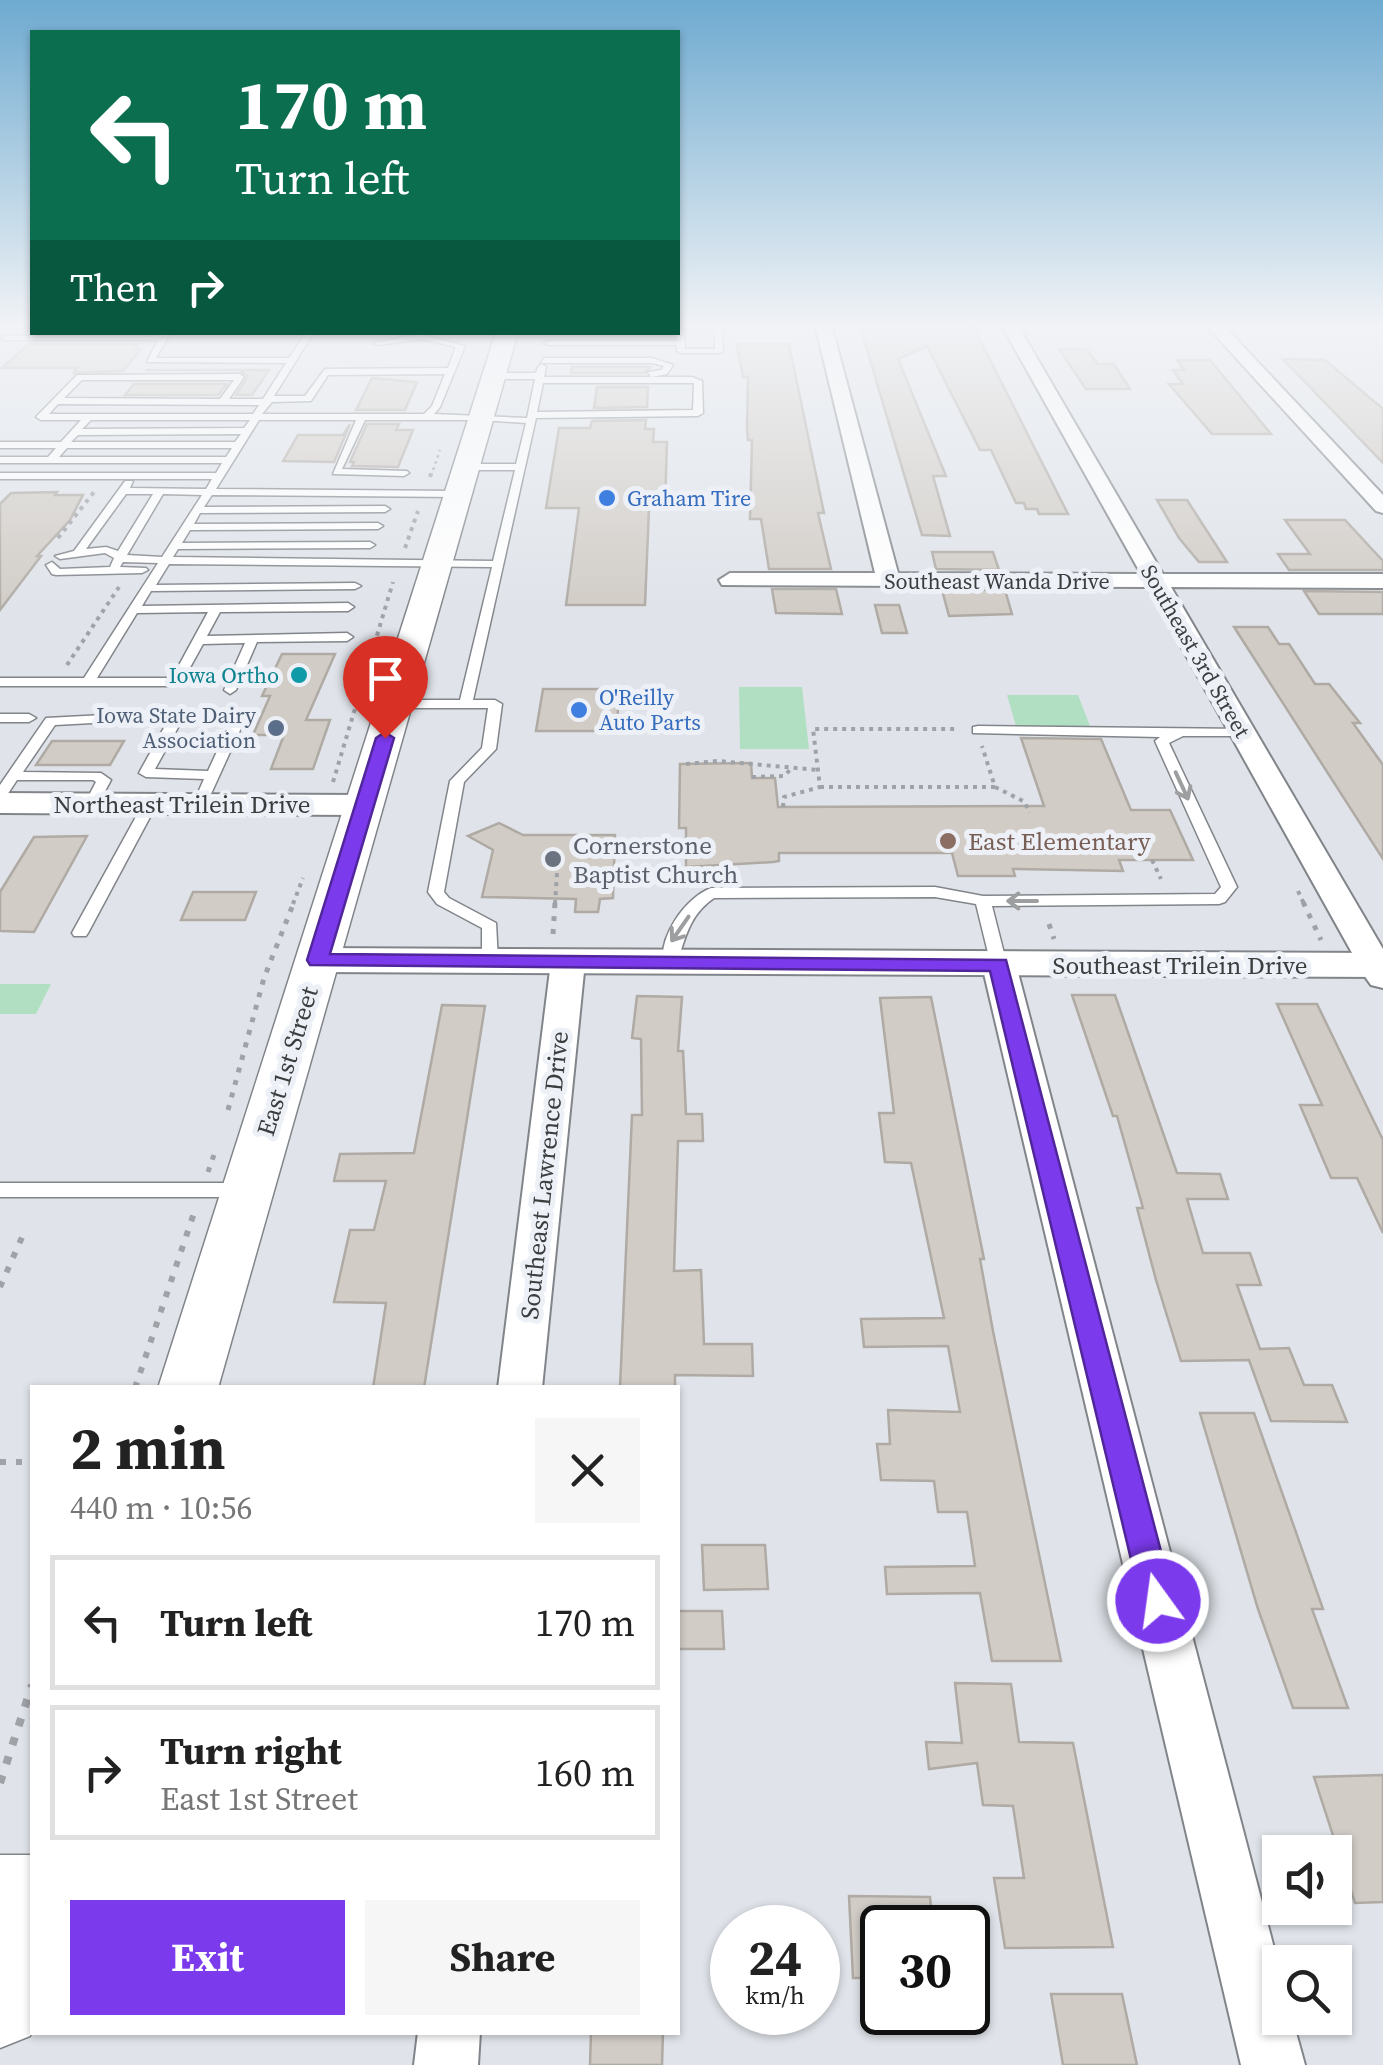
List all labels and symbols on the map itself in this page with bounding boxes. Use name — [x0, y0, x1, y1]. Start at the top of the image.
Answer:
place label: Graham Tire — [627, 483, 751, 513]
marker: Graham Tire — [596, 487, 618, 509]
street label: Southeast 3rd Street — [1134, 559, 1258, 744]
street label: Southeast Wanda Drive — [884, 566, 1110, 596]
pin — [343, 636, 428, 739]
place label: Iowa Ortho — [169, 660, 279, 690]
marker: Iowa Ortho — [288, 664, 310, 686]
place label: O'Reilly Auto Parts — [599, 682, 701, 737]
marker: O'Reilly Auto Parts — [568, 699, 590, 721]
place label: Iowa State Dairy Association — [96, 700, 257, 755]
marker: Iowa State Dairy Association — [265, 717, 287, 739]
one-way arrow — [1173, 770, 1192, 800]
street label: Northeast Trilein Drive — [54, 787, 310, 821]
place label: East Elementary — [968, 824, 1151, 858]
place label: Cornerstone Baptist Church — [573, 828, 738, 891]
marker: East Elementary — [937, 830, 959, 852]
marker: Cornerstone Baptist Church — [542, 848, 564, 870]
one-way arrow — [1006, 892, 1038, 910]
one-way arrow — [670, 915, 691, 942]
street label: Southeast Trilein Drive — [1053, 948, 1307, 982]
street label: East 1st Street — [248, 981, 326, 1140]
street label: Southeast Lawrence Drive — [512, 1029, 576, 1321]
position arrow — [1106, 1549, 1210, 1653]
speed limit sign: 30 — [860, 1905, 990, 2035]

